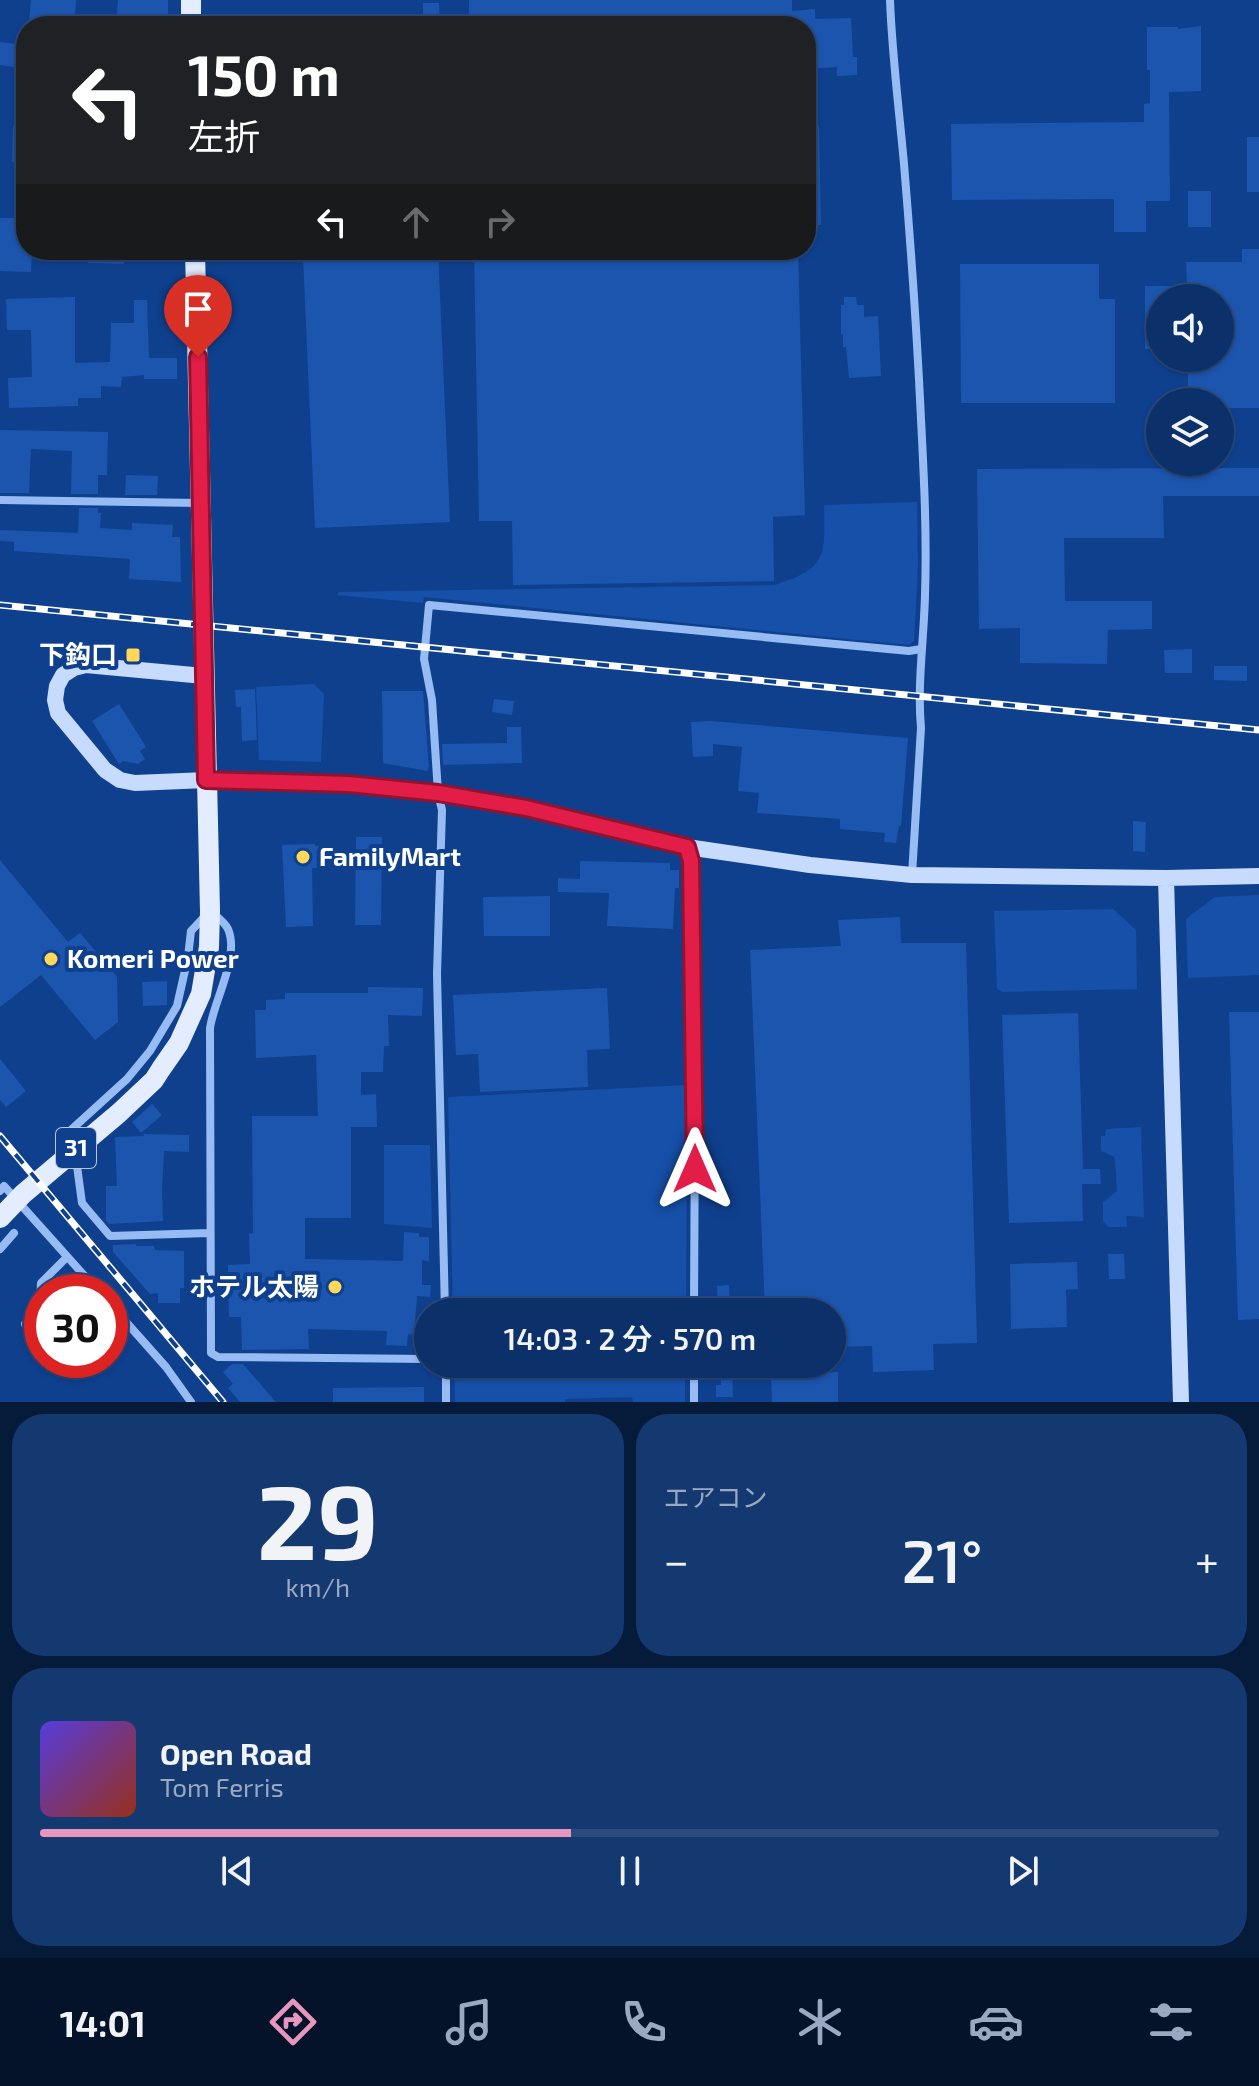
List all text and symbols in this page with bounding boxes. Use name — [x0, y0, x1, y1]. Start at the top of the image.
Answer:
text: 150 m — [188, 40, 340, 107]
icon: left — [56, 48, 160, 152]
text: 左折 — [188, 114, 260, 157]
icon: left — [310, 200, 354, 244]
icon: ahead — [394, 200, 438, 244]
icon: right — [478, 200, 522, 244]
pin — [164, 275, 232, 357]
map controls — [1146, 284, 1234, 476]
button: sound — [1146, 284, 1234, 372]
icon: arrive — [176, 287, 220, 331]
button: layers — [1146, 388, 1234, 476]
place label: 下鈎口 — [39, 638, 117, 669]
marker: 下鈎口 — [124, 646, 142, 664]
place label: FamilyMart — [319, 840, 461, 872]
marker: FamilyMart — [294, 848, 312, 866]
place label: Komeri Power — [67, 942, 239, 973]
marker: Komeri Power — [42, 950, 60, 968]
position arrow — [653, 1127, 737, 1211]
road number: 31 — [56, 1128, 96, 1168]
place label: ホテル太陽 — [189, 1270, 319, 1301]
speed limit sign: 30 — [24, 1274, 128, 1378]
marker: ホテル太陽 — [326, 1278, 344, 1296]
text: 14:03 · 2 分 · 570 m — [504, 1320, 756, 1356]
text: 29 — [257, 1456, 379, 1581]
text: エアコン — [664, 1481, 768, 1512]
text: 21° — [902, 1523, 982, 1595]
text: − — [664, 1533, 689, 1586]
text: + — [1195, 1533, 1219, 1586]
text: km/h — [285, 1571, 350, 1602]
text: Open Road — [160, 1735, 312, 1771]
text: Tom Ferris — [160, 1771, 284, 1802]
icon: previous — [215, 1849, 259, 1893]
icon: pause — [608, 1849, 652, 1893]
icon: next — [1001, 1849, 1045, 1893]
icon: directions — [265, 1994, 321, 2050]
icon: music — [441, 1994, 497, 2050]
icon: phone — [616, 1994, 672, 2050]
icon: climate — [792, 1994, 848, 2050]
icon: car — [968, 1994, 1024, 2050]
icon: filters — [1143, 1994, 1199, 2050]
text: 14:01 — [60, 2001, 146, 2044]

